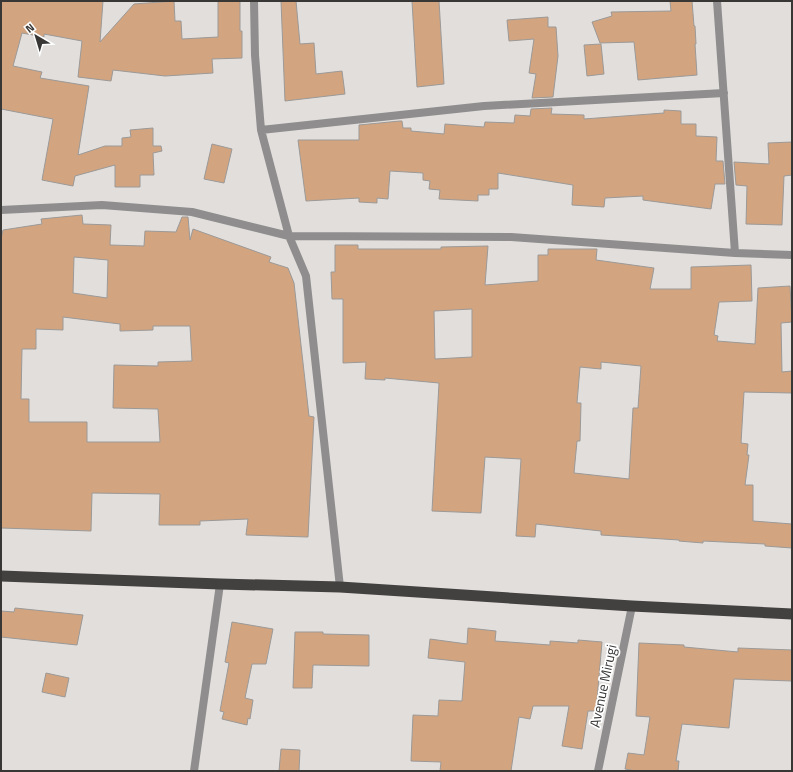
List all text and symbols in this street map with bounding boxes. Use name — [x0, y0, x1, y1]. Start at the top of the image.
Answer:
north arrow — [16, 16, 56, 56]
text: N — [22, 19, 38, 37]
street label: Avenue Mirugi — [583, 643, 622, 729]

